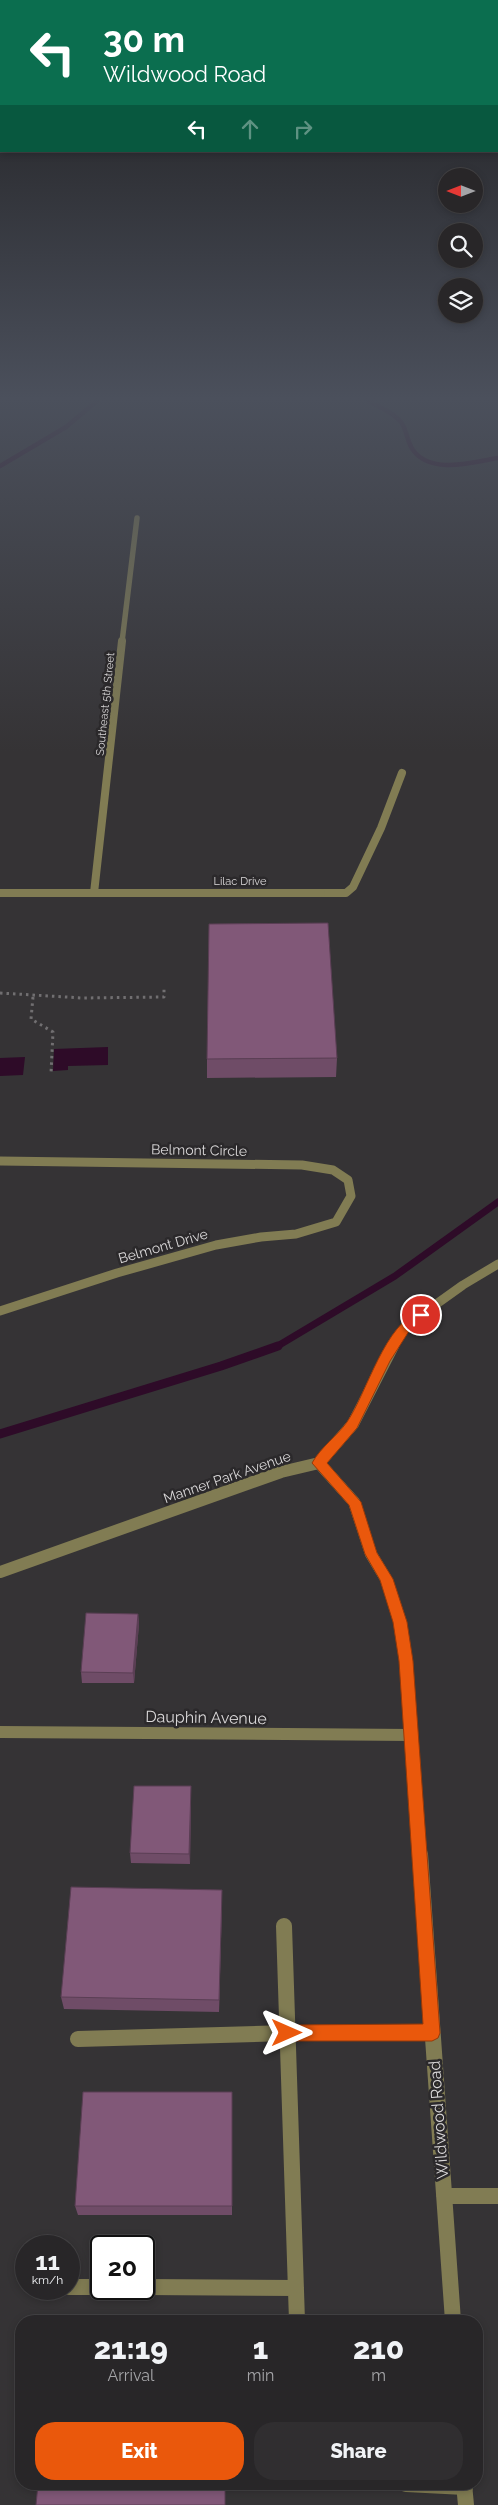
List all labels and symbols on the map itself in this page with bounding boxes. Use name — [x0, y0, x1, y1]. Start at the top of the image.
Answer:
north arrow — [438, 168, 482, 212]
street label: Southeast 5th Street — [94, 652, 117, 756]
street label: Lilac Drive — [214, 875, 267, 888]
street label: Belmont Circle — [151, 1141, 247, 1159]
street label: Belmont Drive — [116, 1226, 210, 1266]
pin — [400, 1294, 442, 1336]
street label: Manner Park Avenue — [161, 1448, 293, 1506]
street label: Dauphin Avenue — [145, 1707, 267, 1728]
position arrow — [260, 2006, 312, 2058]
street label: Wildwood Road — [425, 2060, 452, 2180]
speed limit sign: 20 — [90, 2235, 155, 2300]

